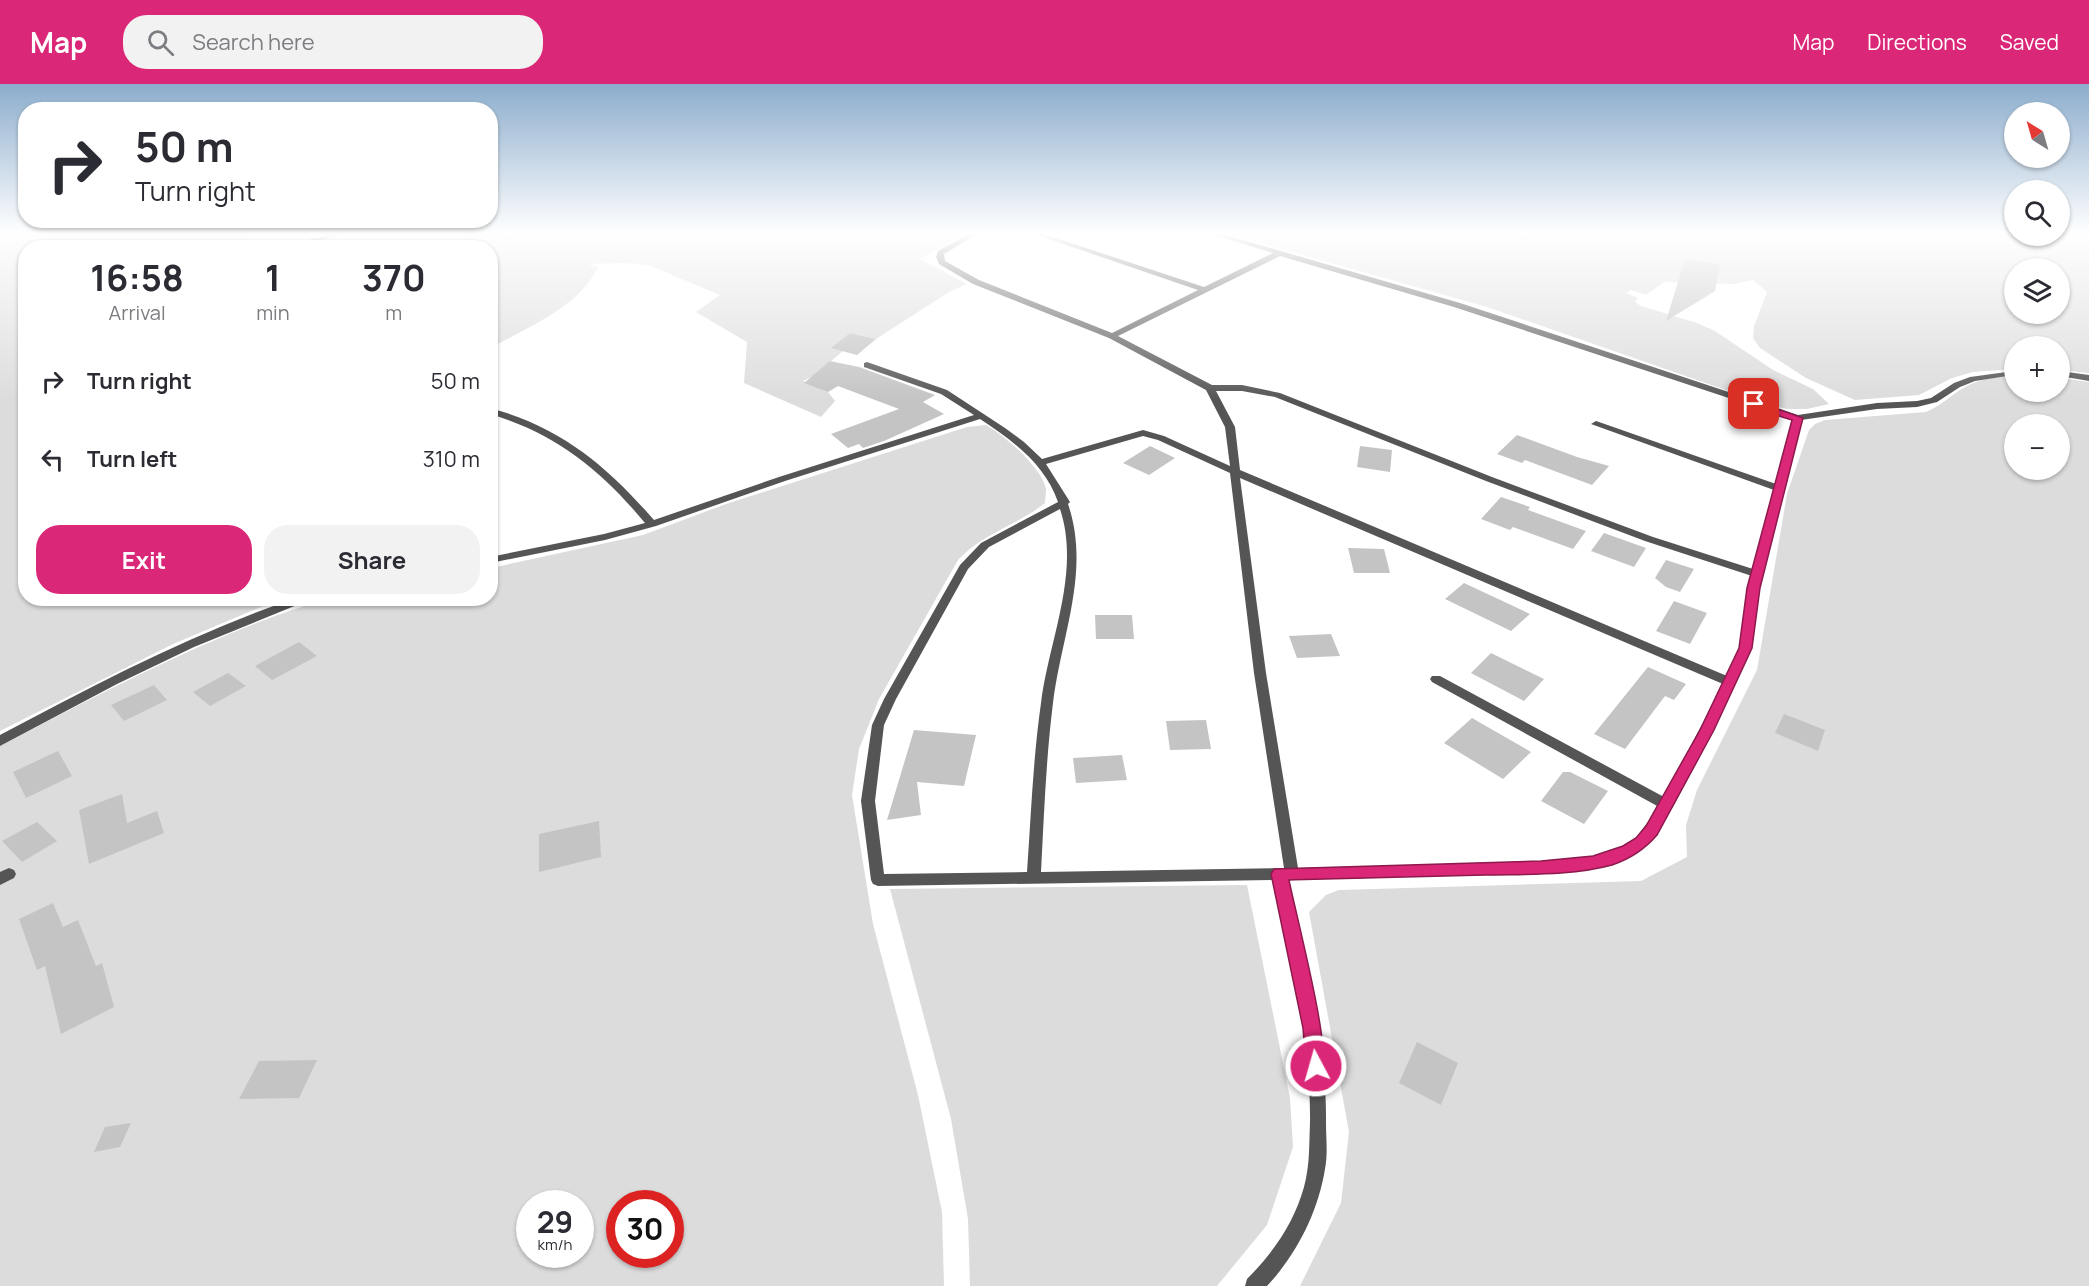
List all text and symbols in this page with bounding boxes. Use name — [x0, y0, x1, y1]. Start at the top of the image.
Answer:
search box — [123, 15, 543, 69]
text: Map — [30, 23, 87, 61]
icon: search — [144, 26, 177, 59]
text: Search here — [192, 27, 315, 57]
text: Map — [1793, 28, 1834, 56]
text: Directions — [1867, 28, 1967, 56]
text: Saved — [2000, 28, 2059, 56]
north arrow — [2004, 102, 2070, 168]
map controls — [2004, 102, 2070, 480]
text: 50 m — [135, 117, 233, 175]
icon: right — [36, 126, 114, 204]
text: Turn right — [135, 172, 256, 209]
button: search — [2004, 180, 2070, 246]
text: 16:58 — [90, 253, 184, 302]
text: 1 — [265, 253, 281, 302]
text: 370 — [362, 253, 426, 302]
button: layers — [2004, 258, 2070, 324]
text: Arrival — [109, 299, 166, 326]
text: min — [256, 299, 290, 326]
text: m — [385, 299, 402, 326]
button: + — [2004, 336, 2070, 402]
icon: right — [36, 365, 69, 398]
text: Turn right — [87, 366, 192, 396]
text: 50 m — [431, 366, 480, 396]
pin — [1728, 378, 1779, 429]
icon: arrive — [1737, 387, 1770, 420]
button: − — [2004, 414, 2070, 480]
icon: left — [36, 443, 69, 476]
text: Turn left — [87, 444, 177, 474]
text: 310 m — [423, 444, 480, 474]
button: Exit — [36, 525, 252, 594]
button: Share — [264, 525, 480, 594]
position arrow — [1284, 1034, 1348, 1098]
speed limit sign: 30 — [606, 1190, 684, 1268]
text: 29 — [537, 1201, 573, 1242]
text: km/h — [538, 1234, 572, 1255]

